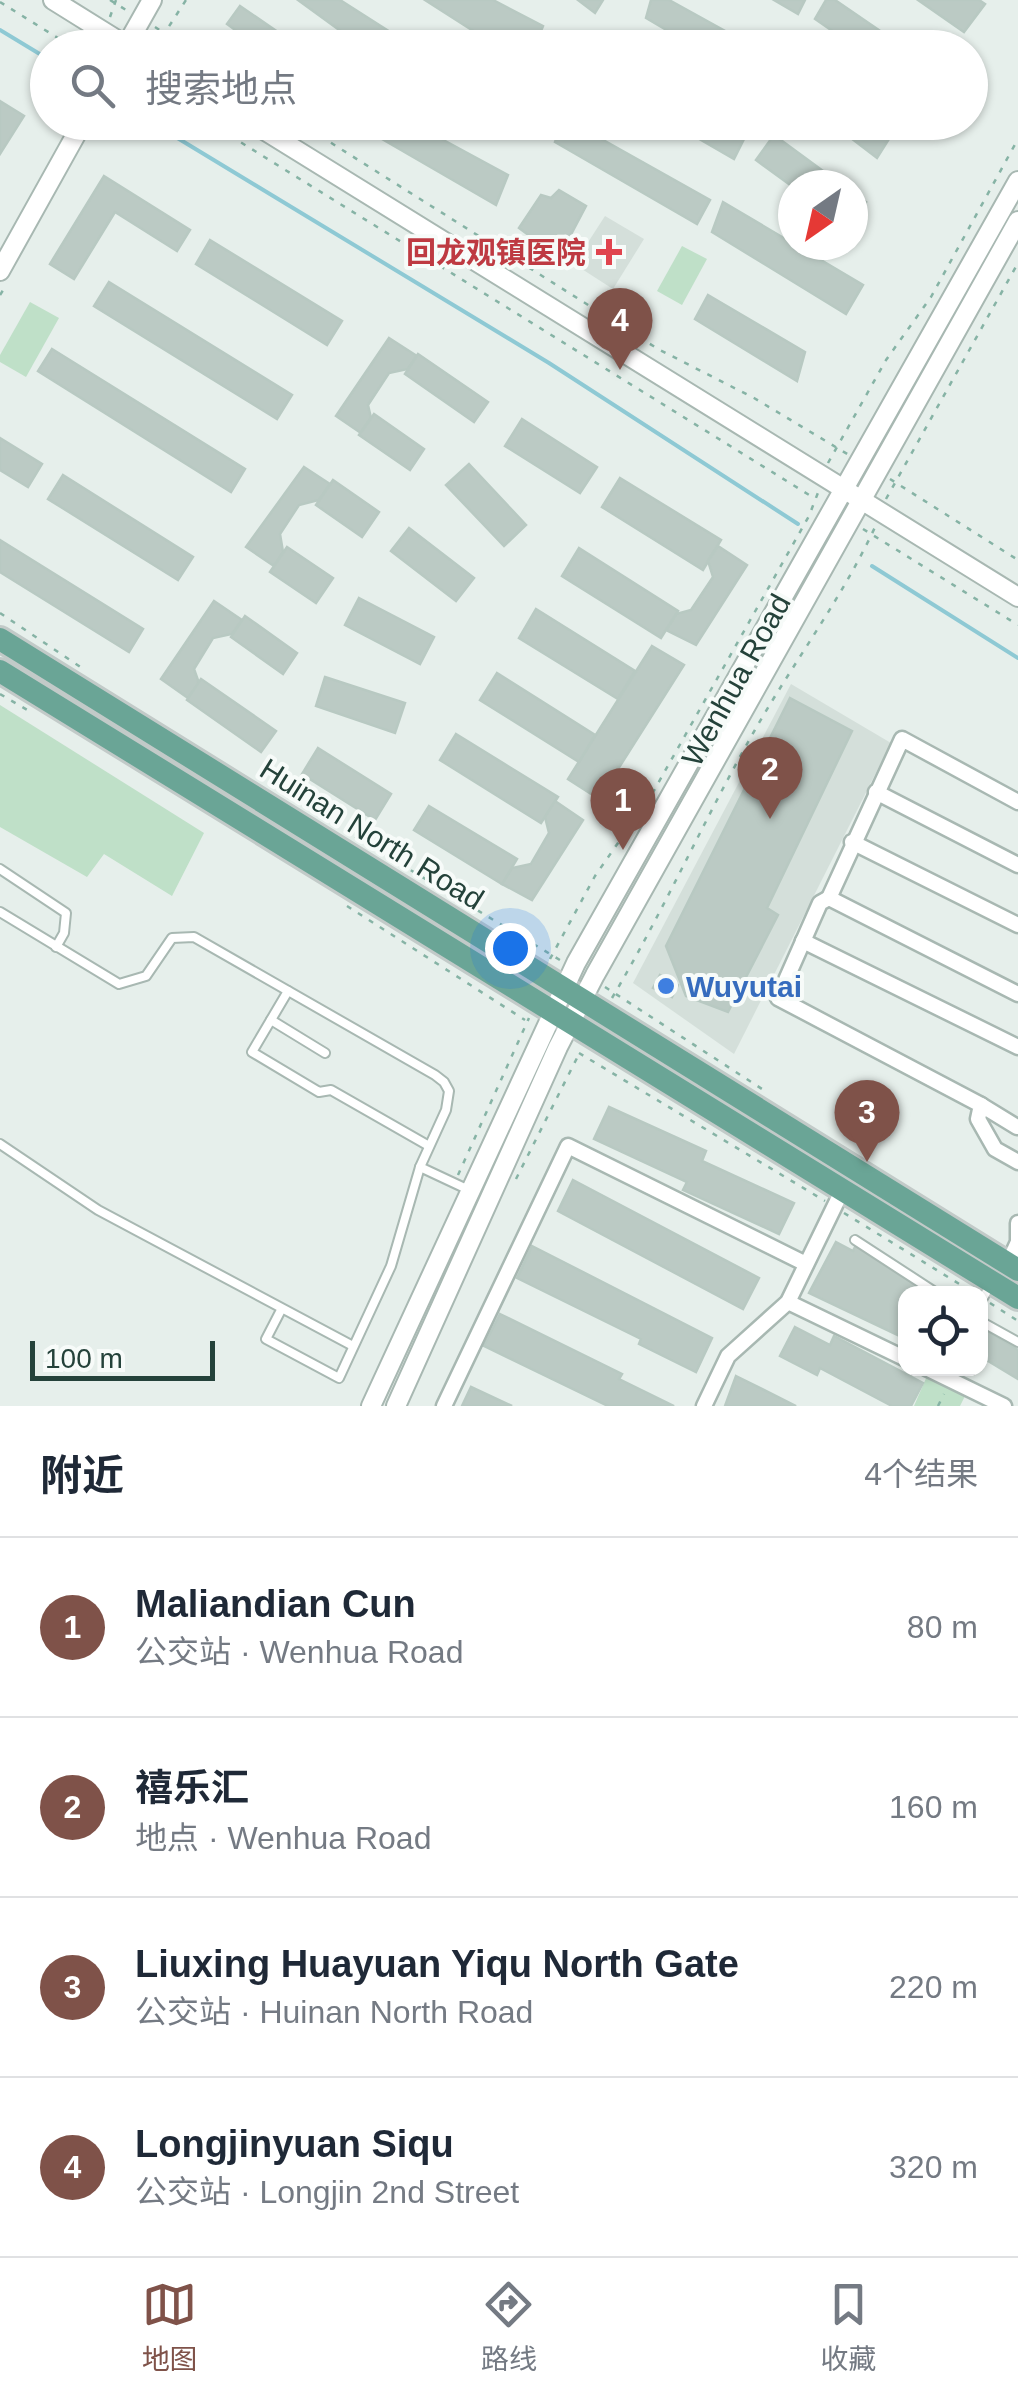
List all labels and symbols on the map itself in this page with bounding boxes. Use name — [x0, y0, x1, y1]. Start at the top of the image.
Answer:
north arrow — [778, 170, 868, 260]
place label: 回龙观镇医院 — [406, 236, 586, 269]
marker: 回龙观镇医院 — [596, 239, 622, 265]
pin: 4 — [588, 288, 652, 370]
street label: Wenhua Road — [675, 588, 797, 772]
pin: 2 — [738, 736, 802, 819]
street label: Huinan North Road — [254, 752, 490, 916]
pin: 1 — [590, 768, 656, 850]
your location — [485, 923, 536, 974]
place label: Wuyutai — [686, 970, 802, 1003]
marker: Wuyutai — [655, 975, 677, 997]
pin: 3 — [834, 1080, 900, 1162]
scale bar — [30, 1336, 215, 1380]

